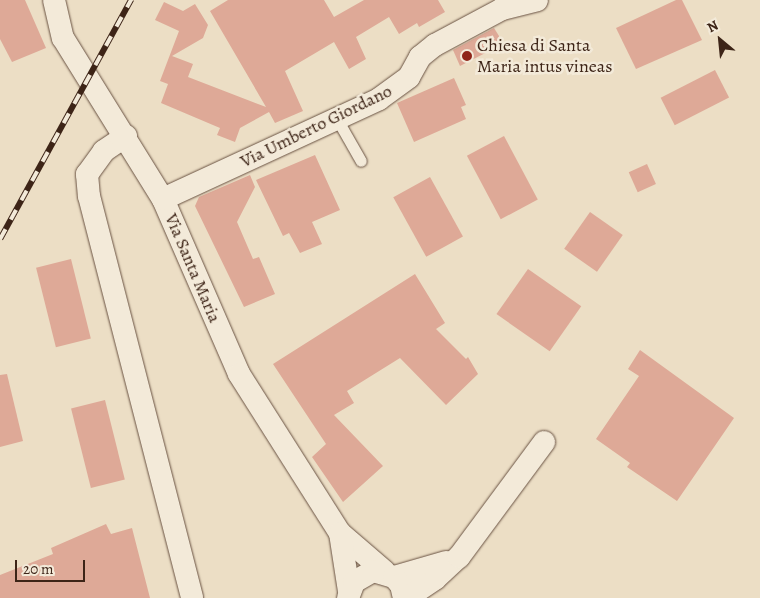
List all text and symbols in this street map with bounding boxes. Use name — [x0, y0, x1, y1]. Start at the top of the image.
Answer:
north arrow — [695, 15, 745, 65]
text: N — [704, 16, 722, 37]
place label: Chiesa di Santa Maria intus vineas — [477, 35, 612, 78]
marker: Chiesa di Santa Maria intus vineas — [461, 50, 473, 62]
street label: Via Umberto Giordano — [237, 80, 395, 172]
street label: Via Santa Maria — [160, 210, 226, 326]
scale bar — [18, 550, 88, 582]
text: 20 m — [23, 559, 54, 579]

